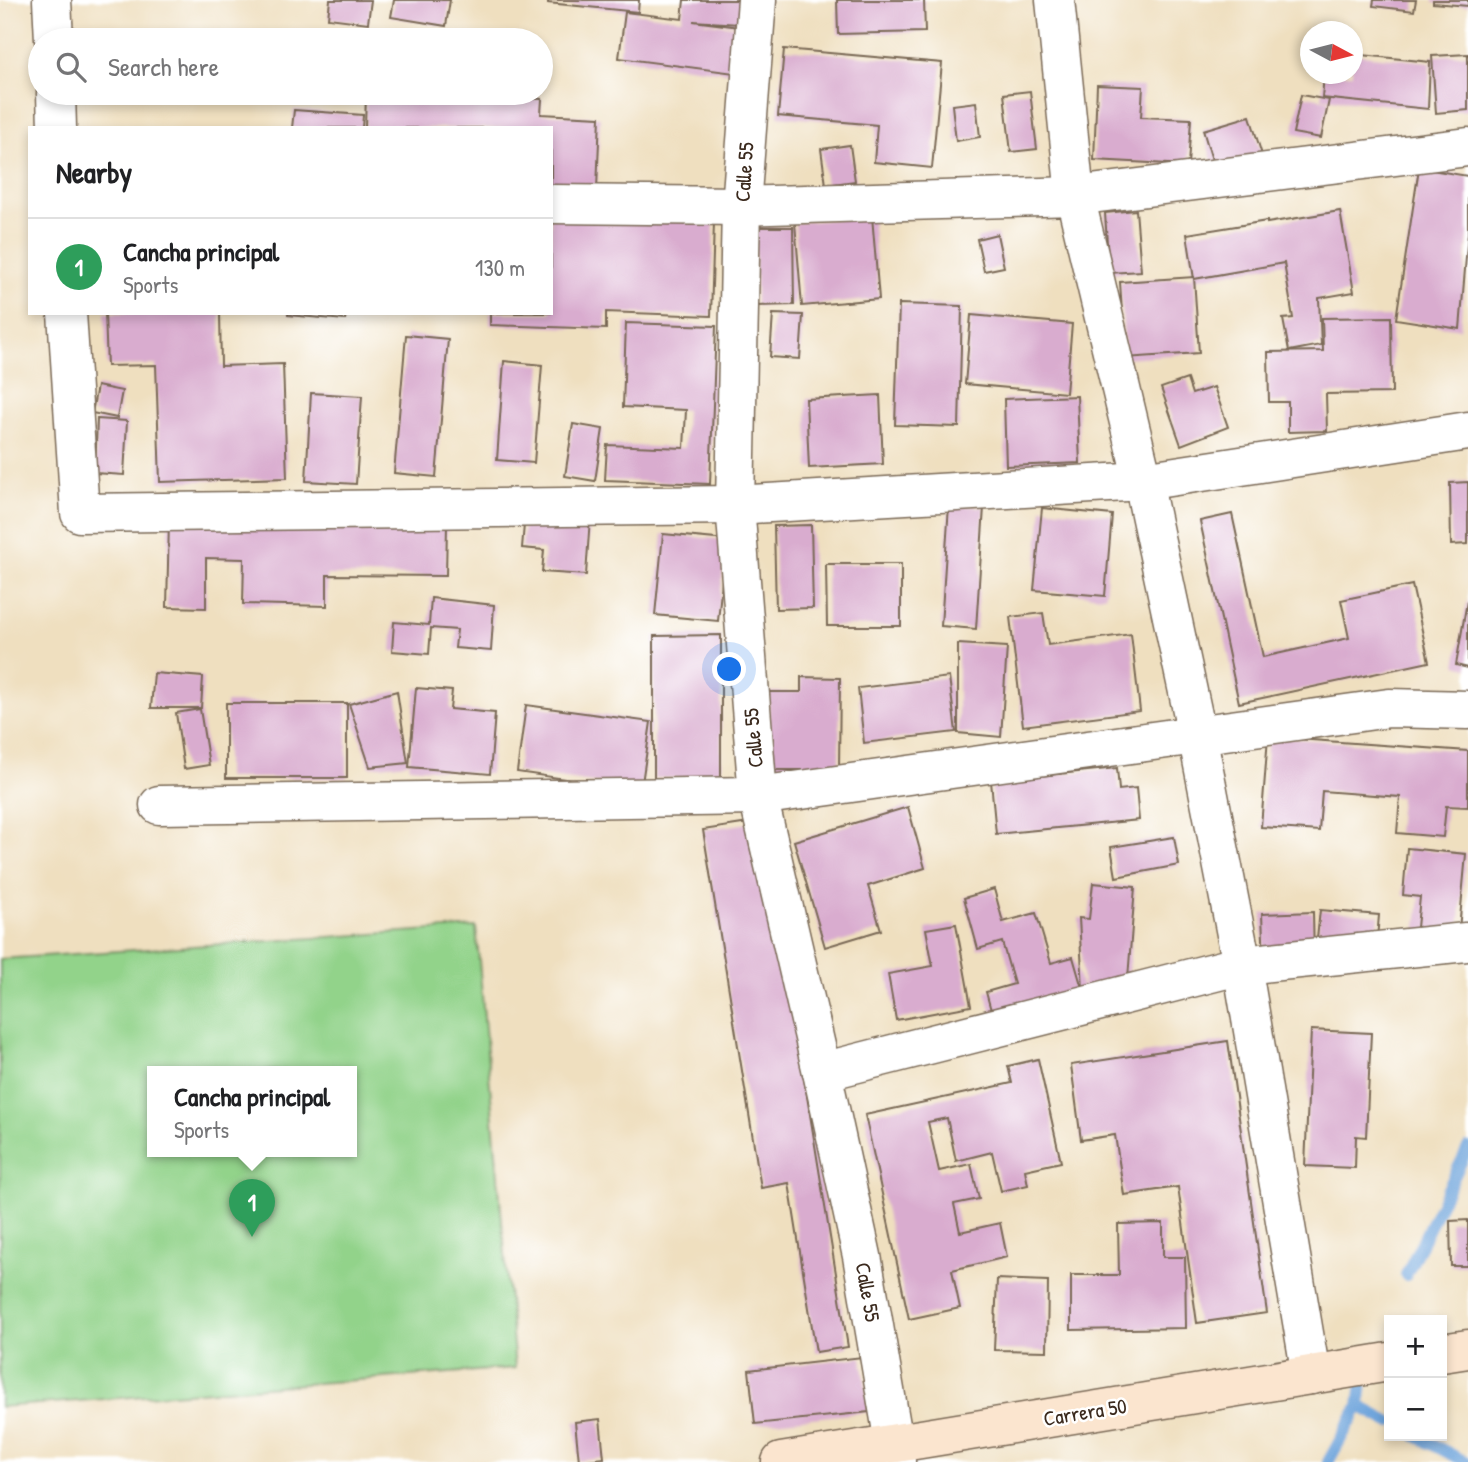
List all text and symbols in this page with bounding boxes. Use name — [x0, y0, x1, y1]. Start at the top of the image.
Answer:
north arrow — [1300, 21, 1363, 84]
search box — [28, 28, 553, 105]
icon: search — [52, 48, 90, 86]
text: Search here — [108, 49, 219, 84]
street label: Calle 55 — [727, 141, 761, 203]
text: Nearby — [56, 152, 132, 192]
text: Cancha principal — [123, 234, 279, 269]
text: 1 — [75, 252, 83, 283]
text: 130 m — [475, 252, 525, 283]
text: Sports — [123, 269, 178, 300]
your location — [712, 652, 746, 686]
street label: Calle 55 — [736, 707, 770, 769]
popup — [147, 1066, 357, 1157]
text: Cancha principal — [174, 1079, 330, 1114]
text: Sports — [174, 1114, 229, 1145]
pin: 1 — [229, 1179, 275, 1237]
street label: Calle 55 — [849, 1260, 887, 1324]
map controls — [1384, 1315, 1447, 1441]
button: + — [1384, 1315, 1447, 1378]
button: − — [1384, 1378, 1447, 1441]
street label: Carrera 50 — [1041, 1391, 1129, 1433]

